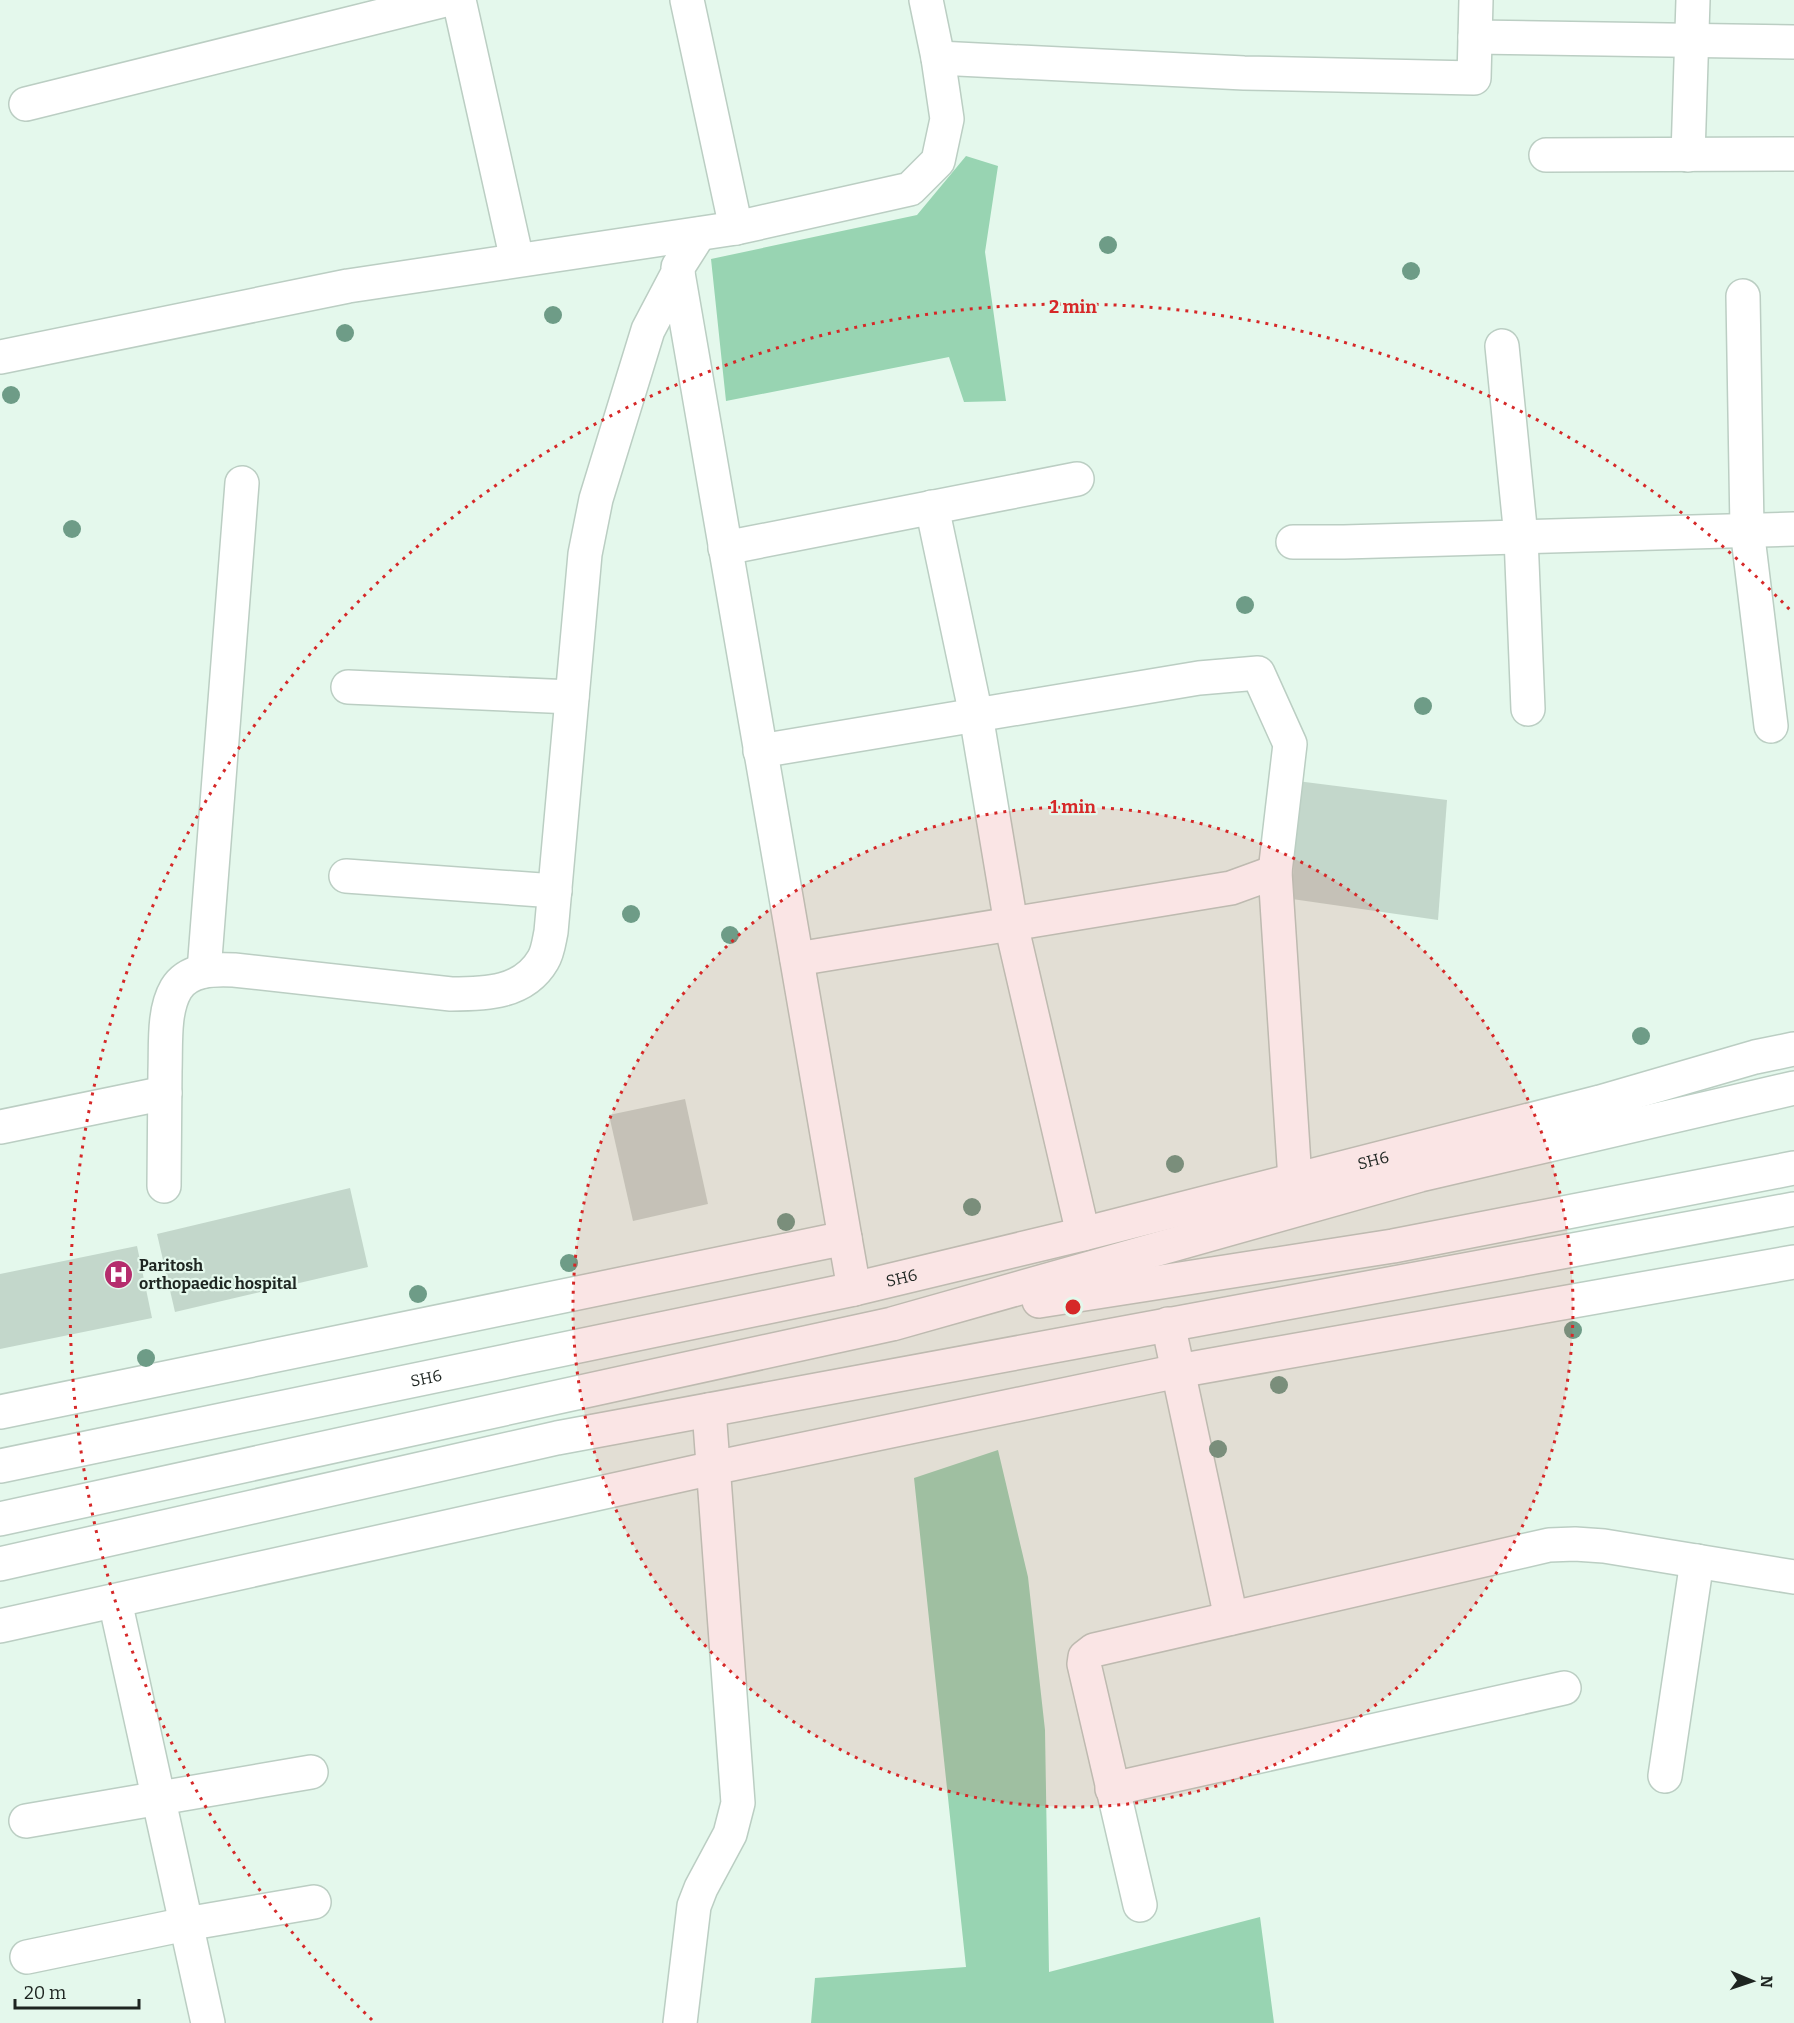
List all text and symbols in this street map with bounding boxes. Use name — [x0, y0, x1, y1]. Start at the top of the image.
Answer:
text: 2 min — [1049, 296, 1097, 318]
text: 1 min — [1050, 796, 1096, 818]
street label: SH6 — [1355, 1147, 1391, 1173]
place label: Paritosh orthopaedic hospital — [139, 1256, 297, 1293]
hospital icon: Paritosh orthopaedic hospital — [102, 1258, 134, 1290]
street label: SH6 — [884, 1265, 919, 1291]
centre of rings — [1063, 1297, 1083, 1317]
street label: SH6 — [409, 1365, 443, 1390]
north arrow — [1722, 1951, 1782, 2011]
scale bar — [15, 1972, 140, 2010]
text: N — [1757, 1975, 1776, 1988]
text: 20 m — [24, 1982, 66, 2004]

